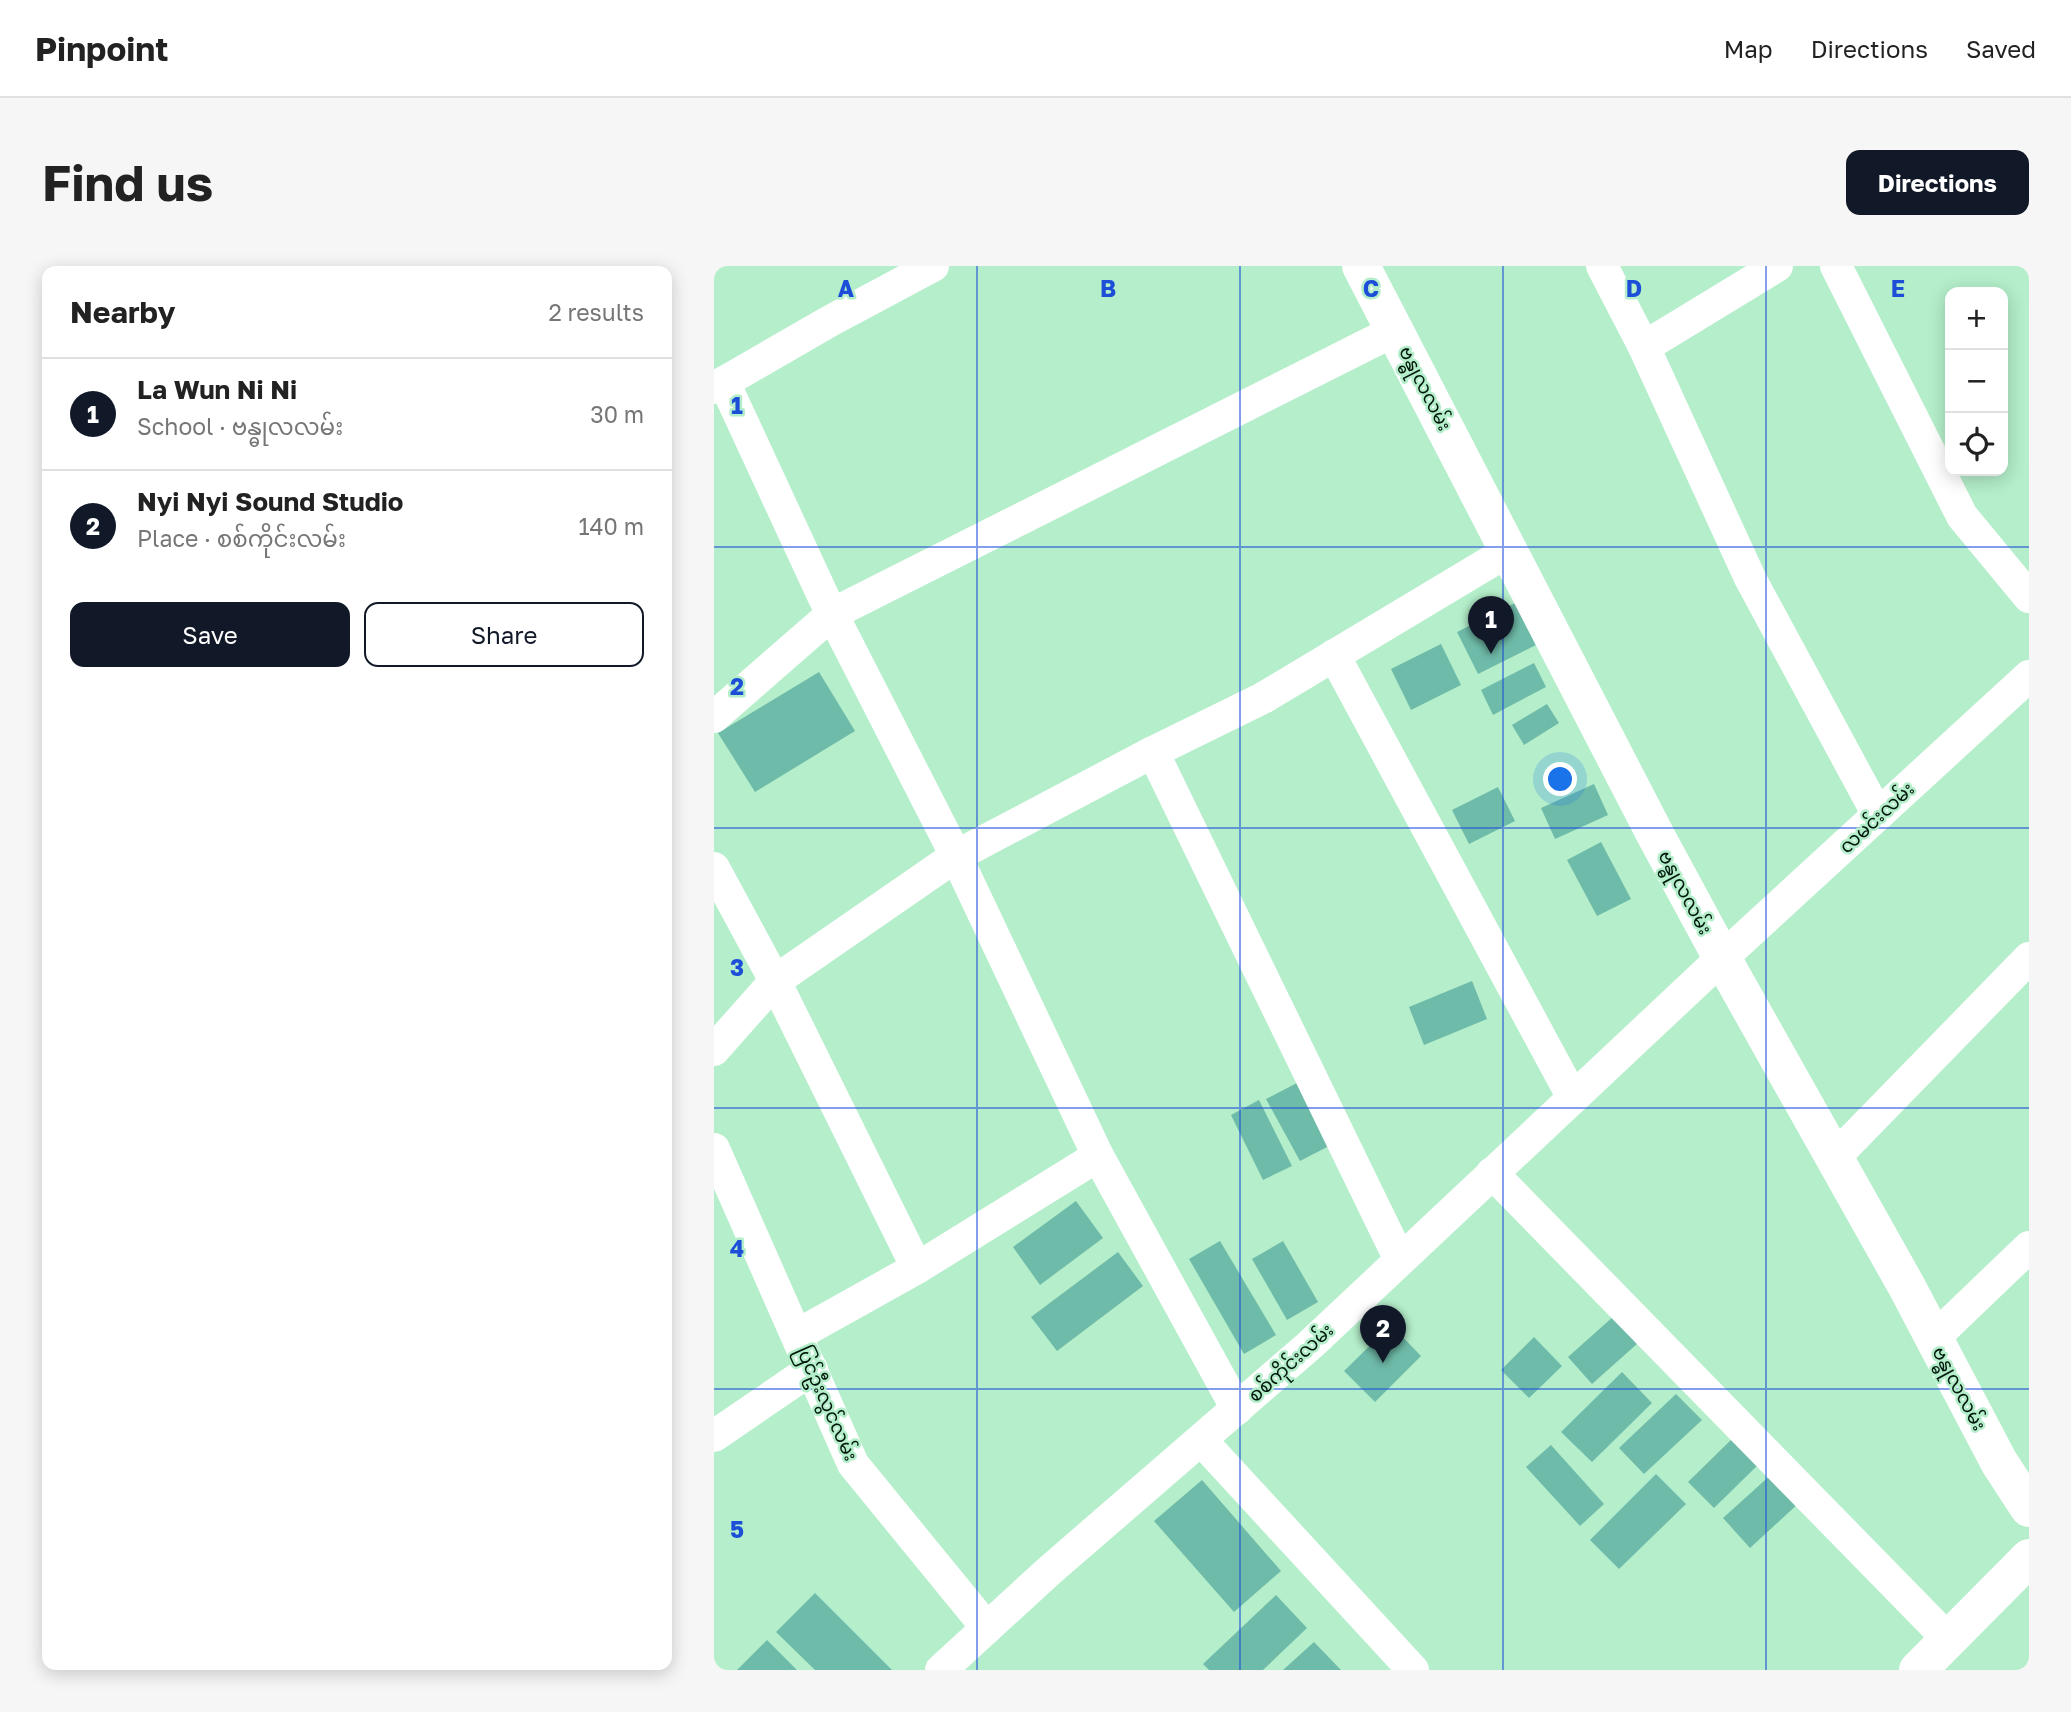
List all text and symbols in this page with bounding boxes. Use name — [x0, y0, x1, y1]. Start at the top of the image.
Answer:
text: Pinpoint — [35, 29, 168, 68]
text: Map — [1724, 34, 1773, 63]
text: Directions — [1811, 34, 1928, 63]
text: Saved — [1966, 34, 2036, 63]
button: Directions — [1846, 150, 2029, 215]
text: Find us — [42, 153, 213, 212]
text: A — [838, 274, 855, 302]
text: B — [1100, 274, 1116, 302]
text: C — [1363, 274, 1379, 302]
text: D — [1626, 274, 1642, 302]
text: E — [1891, 274, 1905, 302]
map controls — [1945, 287, 2008, 476]
button: + — [1945, 287, 2008, 350]
text: Nearby — [70, 294, 175, 330]
text: 2 results — [548, 298, 644, 326]
street label: ဗန္ဓုလလမ်း — [1390, 341, 1459, 437]
button: − — [1945, 350, 2008, 413]
text: La Wun Ni Ni — [137, 374, 297, 405]
text: 1 — [731, 391, 743, 419]
text: 1 — [87, 400, 99, 428]
text: 30 m — [590, 400, 644, 428]
text: School · ဗန္ဓုလလမ်း — [137, 412, 343, 440]
button: locate — [1945, 413, 2008, 476]
text: Nyi Nyi Sound Studio — [137, 486, 403, 517]
text: 2 — [86, 512, 100, 540]
text: 140 m — [578, 512, 644, 540]
text: Place · စစ်ကိုင်းလမ်း — [137, 524, 346, 552]
pin: 1 — [1468, 596, 1514, 654]
button: Save — [70, 602, 350, 667]
button: Share — [364, 602, 644, 667]
text: 2 — [730, 672, 744, 700]
your location — [1543, 762, 1577, 796]
street label: လမင်းလမ်း — [1832, 775, 1918, 857]
street label: ဗန္ဓုလလမ်း — [1649, 845, 1720, 941]
text: 3 — [730, 953, 744, 981]
text: 4 — [730, 1234, 744, 1262]
pin: 2 — [1360, 1305, 1406, 1363]
street label: စစ်ကိုင်းလမ်း — [1241, 1316, 1341, 1411]
street label: ပြင်ဦးလွင်လမ်း — [788, 1341, 865, 1466]
street label: ဗန္ဓုလလမ်း — [1923, 1341, 1994, 1437]
text: 5 — [730, 1515, 744, 1543]

